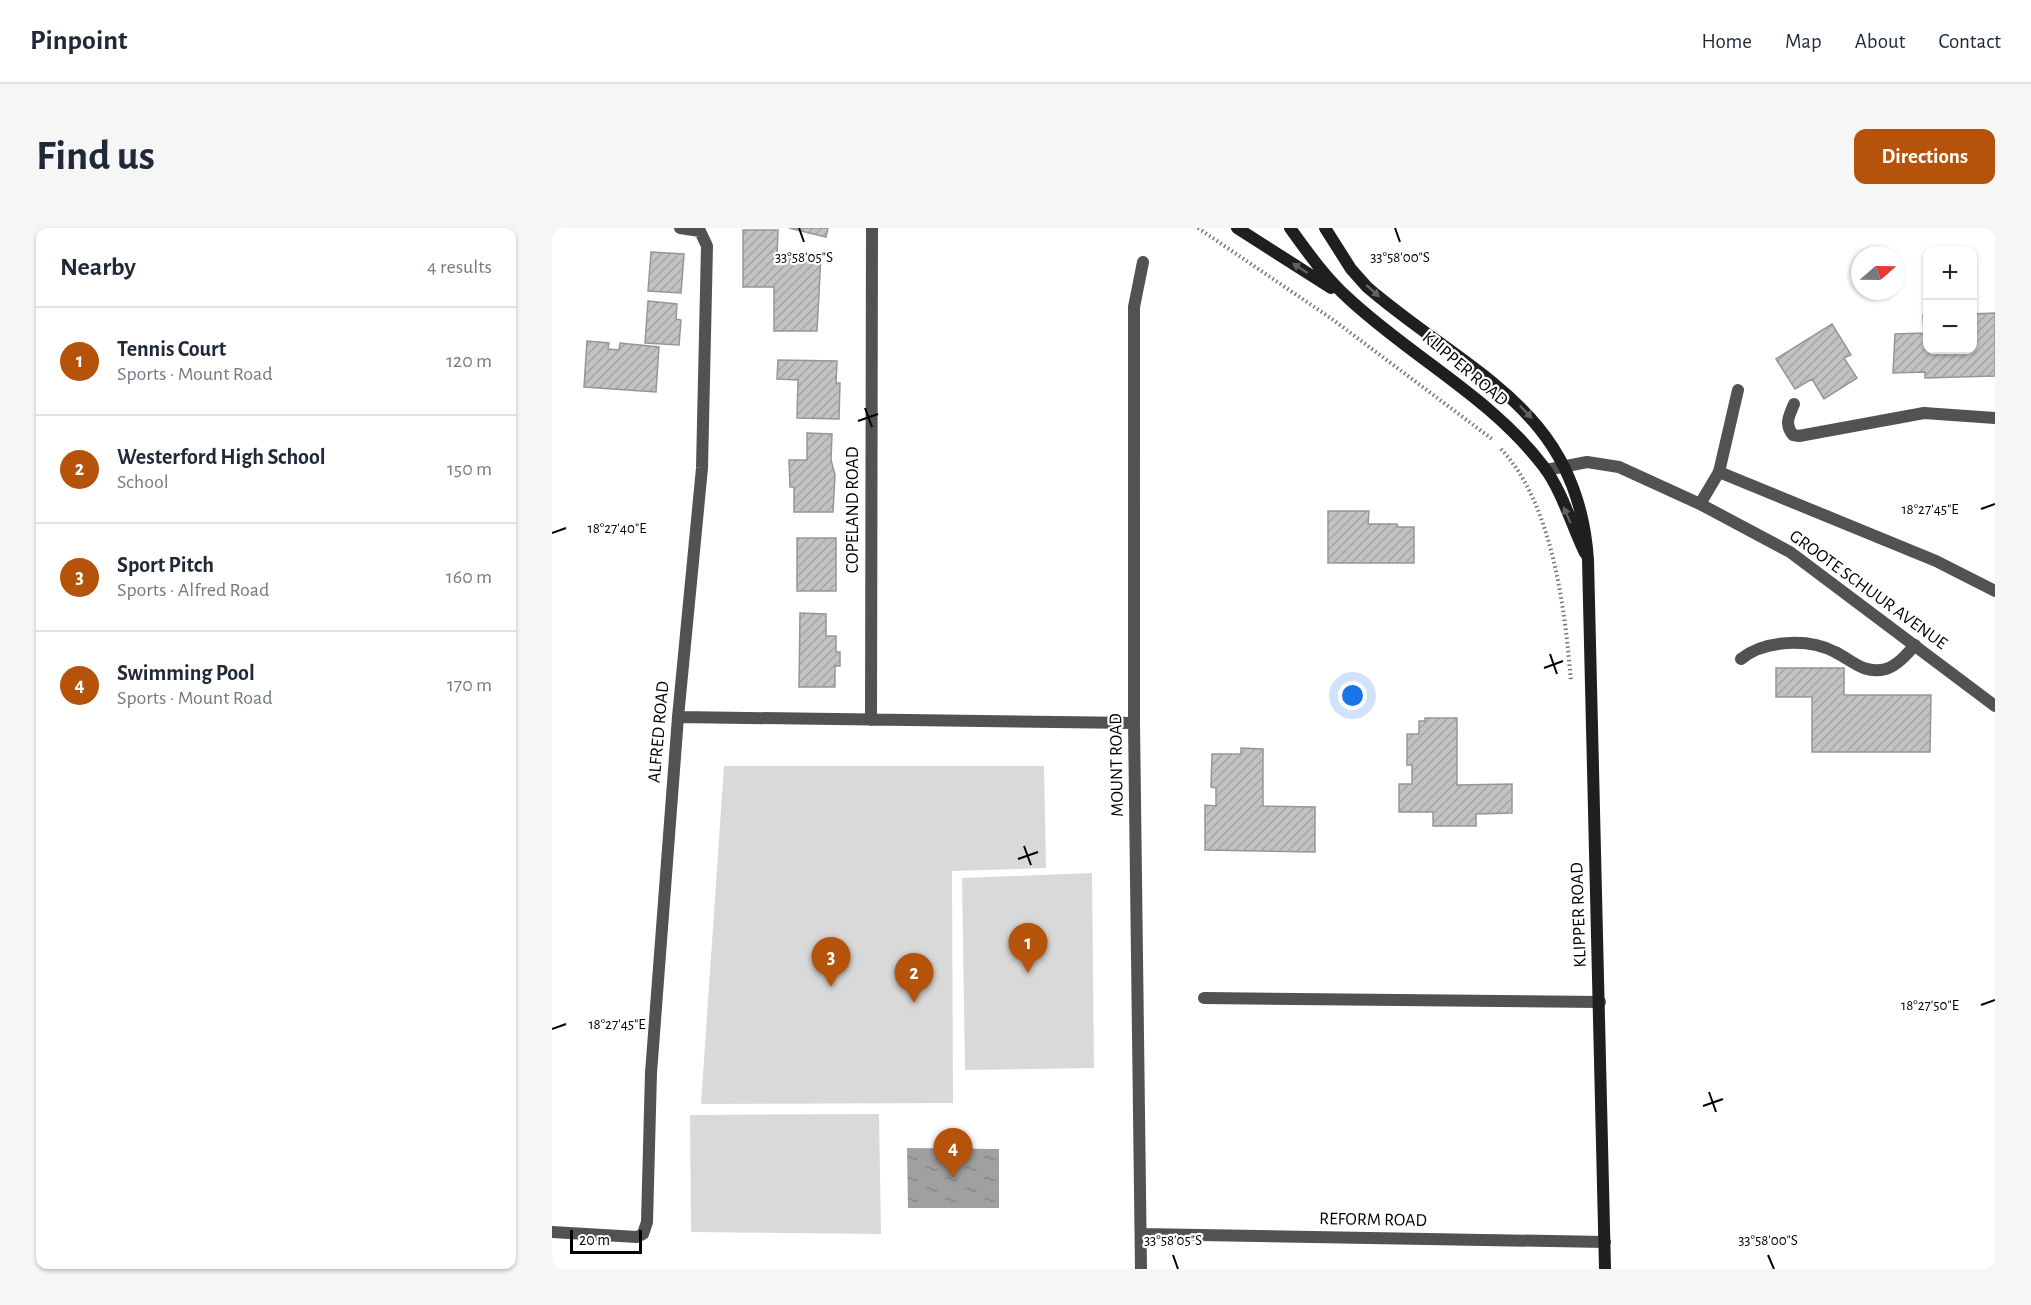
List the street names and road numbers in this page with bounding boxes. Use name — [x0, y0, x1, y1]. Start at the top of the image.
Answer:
street label: KLIPPER ROAD — [1419, 328, 1511, 410]
street label: COPELAND ROAD — [844, 447, 862, 573]
street label: GROOTE SCHUUR AVENUE — [1786, 527, 1950, 653]
street label: ALFRED ROAD — [646, 680, 672, 784]
street label: MOUNT ROAD — [1107, 713, 1127, 817]
street label: KLIPPER ROAD — [1568, 862, 1590, 968]
street label: REFORM ROAD — [1319, 1210, 1427, 1230]

